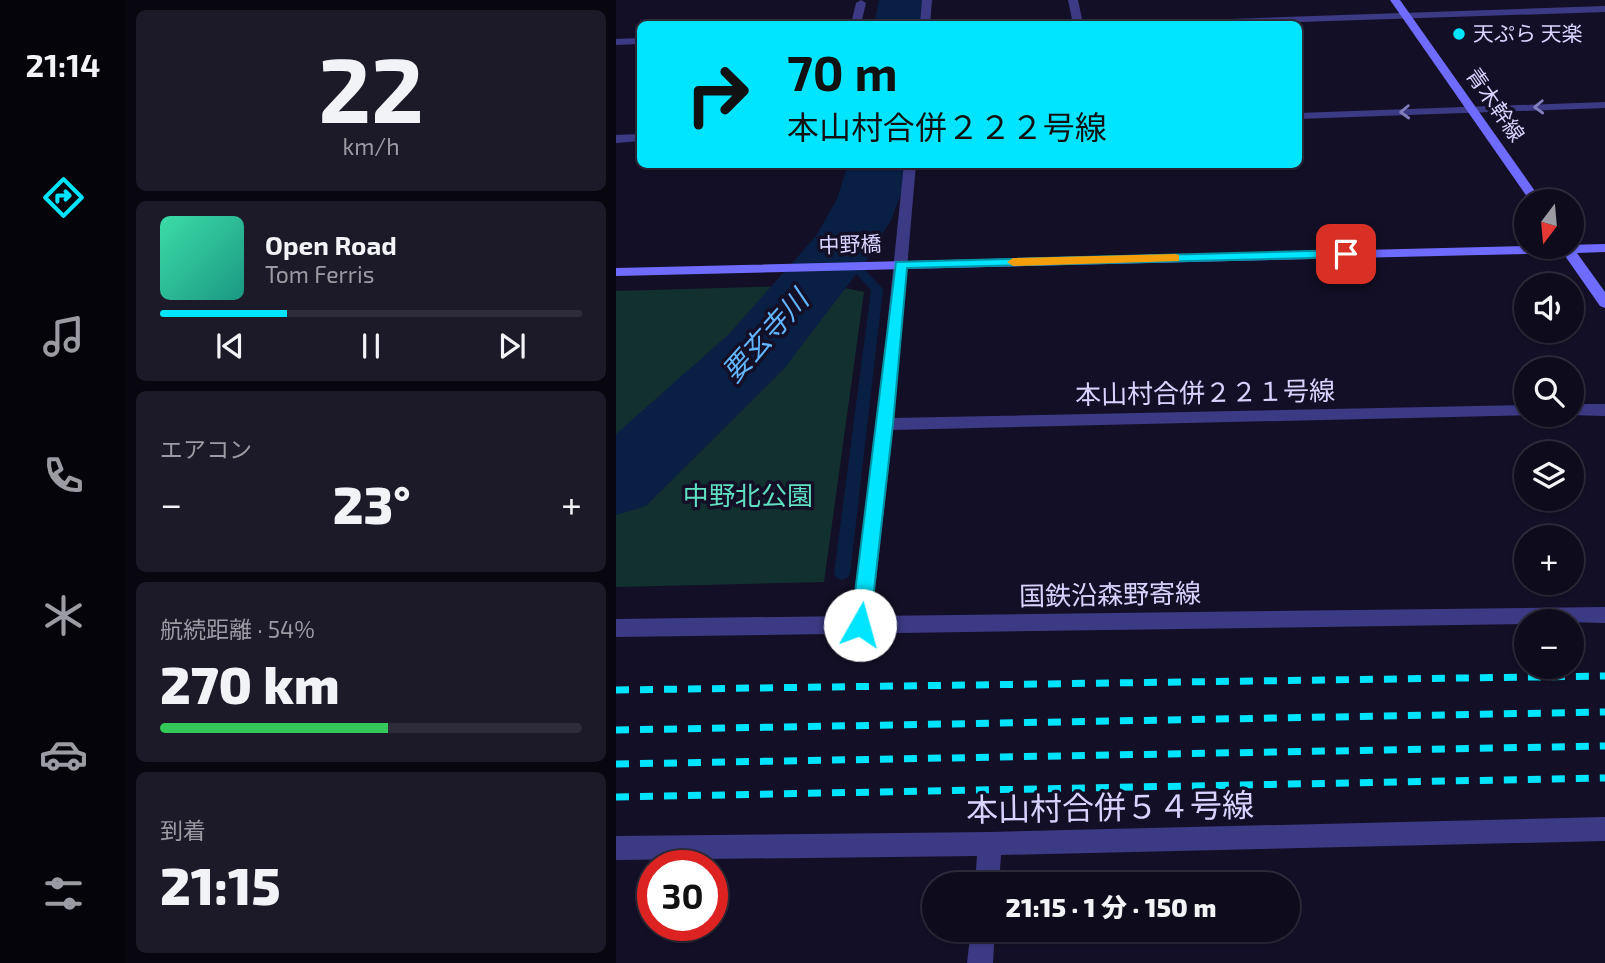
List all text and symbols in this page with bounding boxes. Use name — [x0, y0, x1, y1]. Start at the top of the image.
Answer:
place label: 天ぷら 天楽 — [1473, 20, 1583, 45]
marker: 天ぷら 天楽 — [1451, 26, 1467, 42]
text: 22 — [318, 32, 424, 141]
text: 70 m — [787, 42, 898, 101]
text: 21:14 — [26, 45, 100, 83]
icon: right — [672, 49, 763, 140]
street label: 青木幹線 — [1462, 63, 1531, 146]
one-way arrow — [1533, 100, 1544, 115]
one-way arrow — [1399, 105, 1410, 120]
text: 本山村合併２２２号線 — [787, 107, 1107, 145]
text: km/h — [342, 132, 400, 160]
icon: directions — [39, 173, 88, 222]
north arrow — [1514, 189, 1584, 259]
map controls — [1514, 189, 1584, 679]
pin — [1316, 224, 1376, 284]
text: Open Road — [265, 229, 397, 260]
street label: 中野橋 — [818, 230, 882, 257]
icon: arrive — [1327, 235, 1365, 273]
text: Tom Ferris — [265, 260, 374, 288]
button: sound — [1514, 273, 1584, 343]
water label: 要玄寺川 — [714, 280, 816, 388]
icon: music — [39, 312, 88, 361]
icon: previous — [211, 327, 249, 365]
icon: pause — [352, 327, 390, 365]
icon: next — [493, 327, 531, 365]
button: search — [1514, 357, 1584, 427]
street label: 本山村合併２２１号線 — [1075, 374, 1335, 409]
text: エアコン — [160, 435, 252, 463]
button: layers — [1514, 441, 1584, 511]
icon: phone — [39, 451, 88, 500]
text: 23° — [333, 472, 411, 534]
park label: 中野北公園 — [683, 479, 813, 510]
text: − — [160, 480, 182, 526]
text: + — [561, 480, 582, 526]
button: + — [1514, 525, 1584, 595]
street label: 国鉄沿森野寄線 — [1019, 576, 1201, 611]
position arrow — [823, 588, 897, 662]
icon: climate — [39, 591, 88, 640]
button: − — [1514, 609, 1584, 679]
text: 航続距離 · 54% — [160, 615, 315, 643]
text: 270 km — [160, 652, 340, 714]
icon: car — [39, 730, 88, 779]
street label: 本山村合併５４号線 — [966, 784, 1254, 828]
text: 到着 — [160, 816, 206, 844]
speed limit sign: 30 — [637, 850, 728, 941]
text: 21:15 — [160, 853, 281, 915]
icon: filters — [39, 869, 88, 918]
text: 21:15 · 1 分 · 150 m — [1006, 891, 1216, 922]

